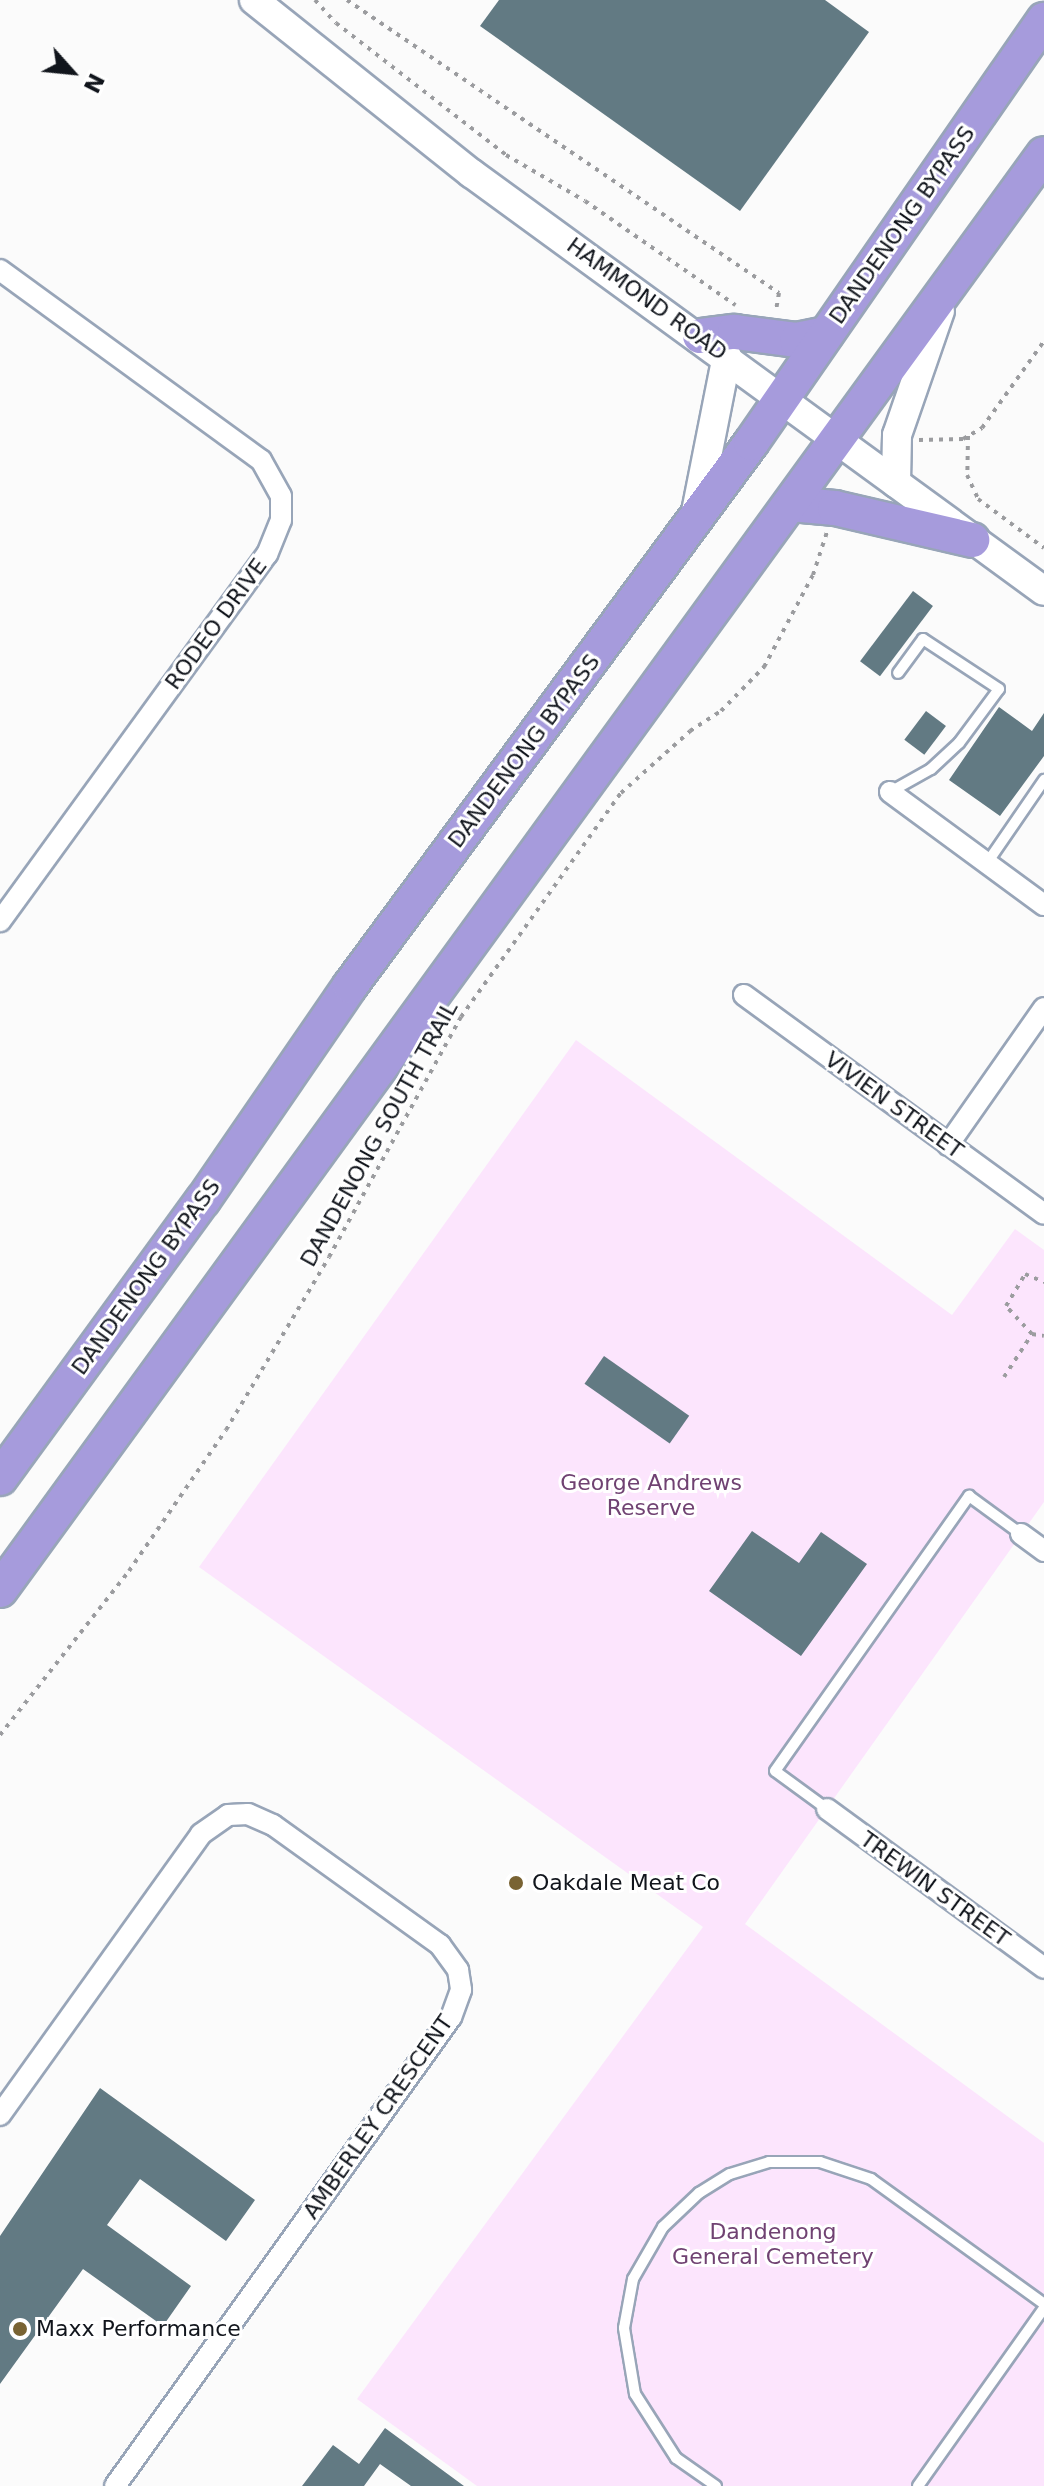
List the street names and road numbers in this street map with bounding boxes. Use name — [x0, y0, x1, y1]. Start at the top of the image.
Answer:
street label: DANDENONG BYPASS — [824, 121, 980, 329]
street label: HAMMOND ROAD — [562, 232, 732, 366]
street label: RODEO DRIVE — [160, 553, 272, 695]
street label: DANDENONG BYPASS — [443, 649, 605, 853]
street label: DANDENONG SOUTH TRAIL — [295, 997, 463, 1271]
street label: VIVIEN STREET — [820, 1046, 968, 1164]
street label: DANDENONG BYPASS — [66, 1174, 226, 1380]
street label: TREWIN STREET — [855, 1826, 1015, 1952]
street label: AMBERLEY CRESCENT — [298, 2010, 458, 2224]

